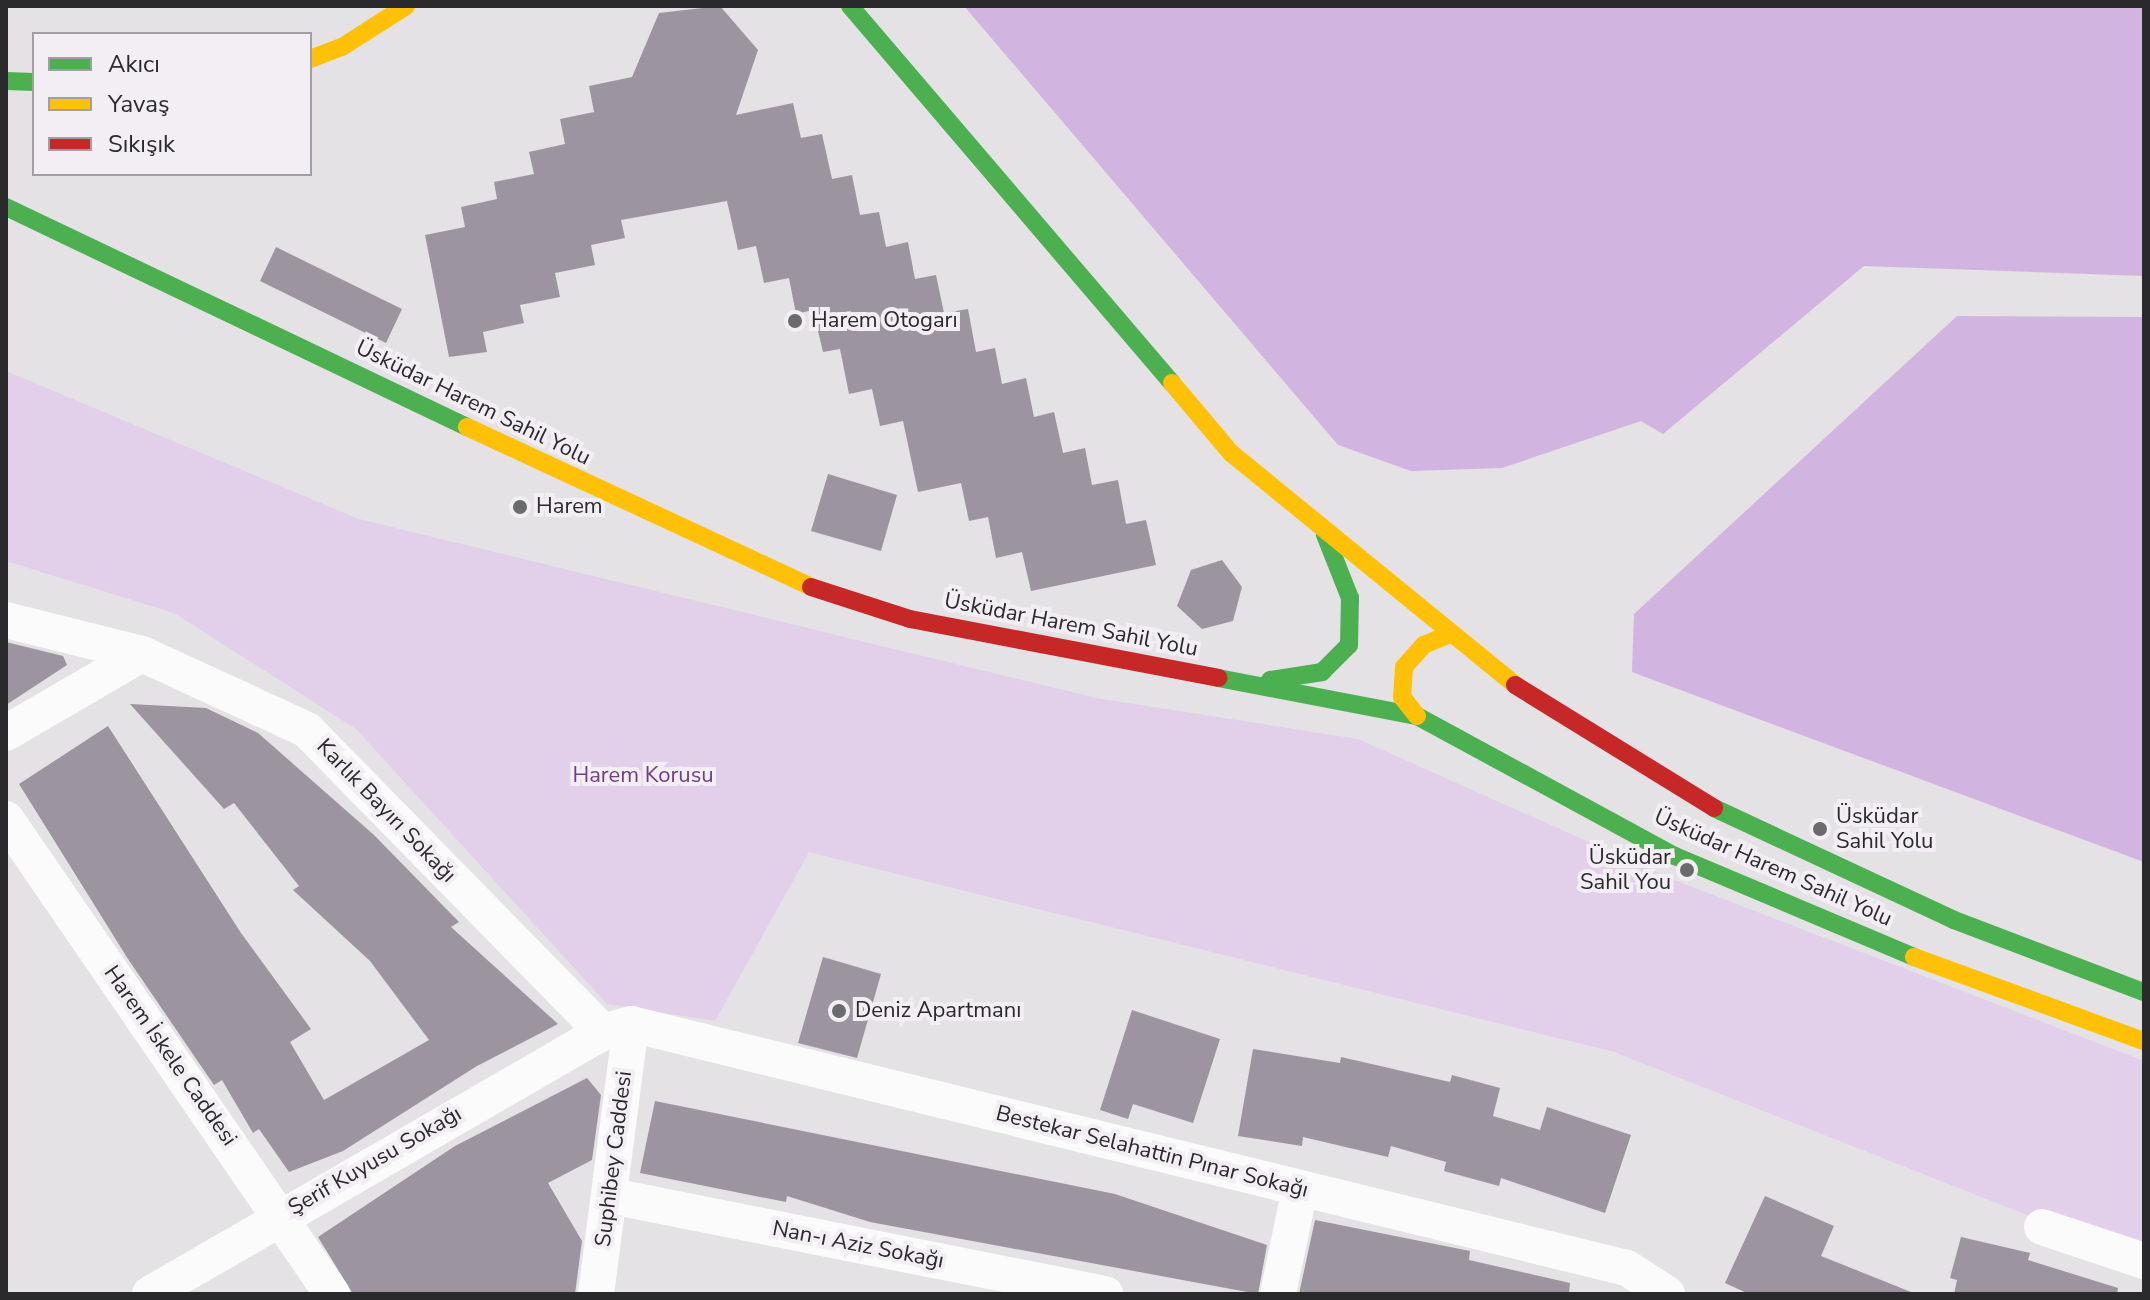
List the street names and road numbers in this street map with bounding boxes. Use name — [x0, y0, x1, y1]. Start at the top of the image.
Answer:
street label: Üsküdar Harem Sahil Yolu — [351, 335, 595, 471]
street label: Üsküdar Harem Sahil Yolu — [942, 587, 1200, 663]
street label: Karlık Bayırı Sokağı — [311, 734, 461, 888]
street label: Üsküdar Harem Sahil Yolu — [1650, 804, 1896, 932]
street label: Harem İskele Caddesi — [98, 961, 242, 1151]
street label: Suphibey Caddesi — [590, 1070, 638, 1248]
street label: Bestekar Selahattin Pınar Sokağı — [993, 1100, 1311, 1204]
street label: Şerif Kuyusu Sokağı — [284, 1101, 466, 1221]
street label: Nan-ı Aziz Sokağı — [770, 1215, 946, 1275]

